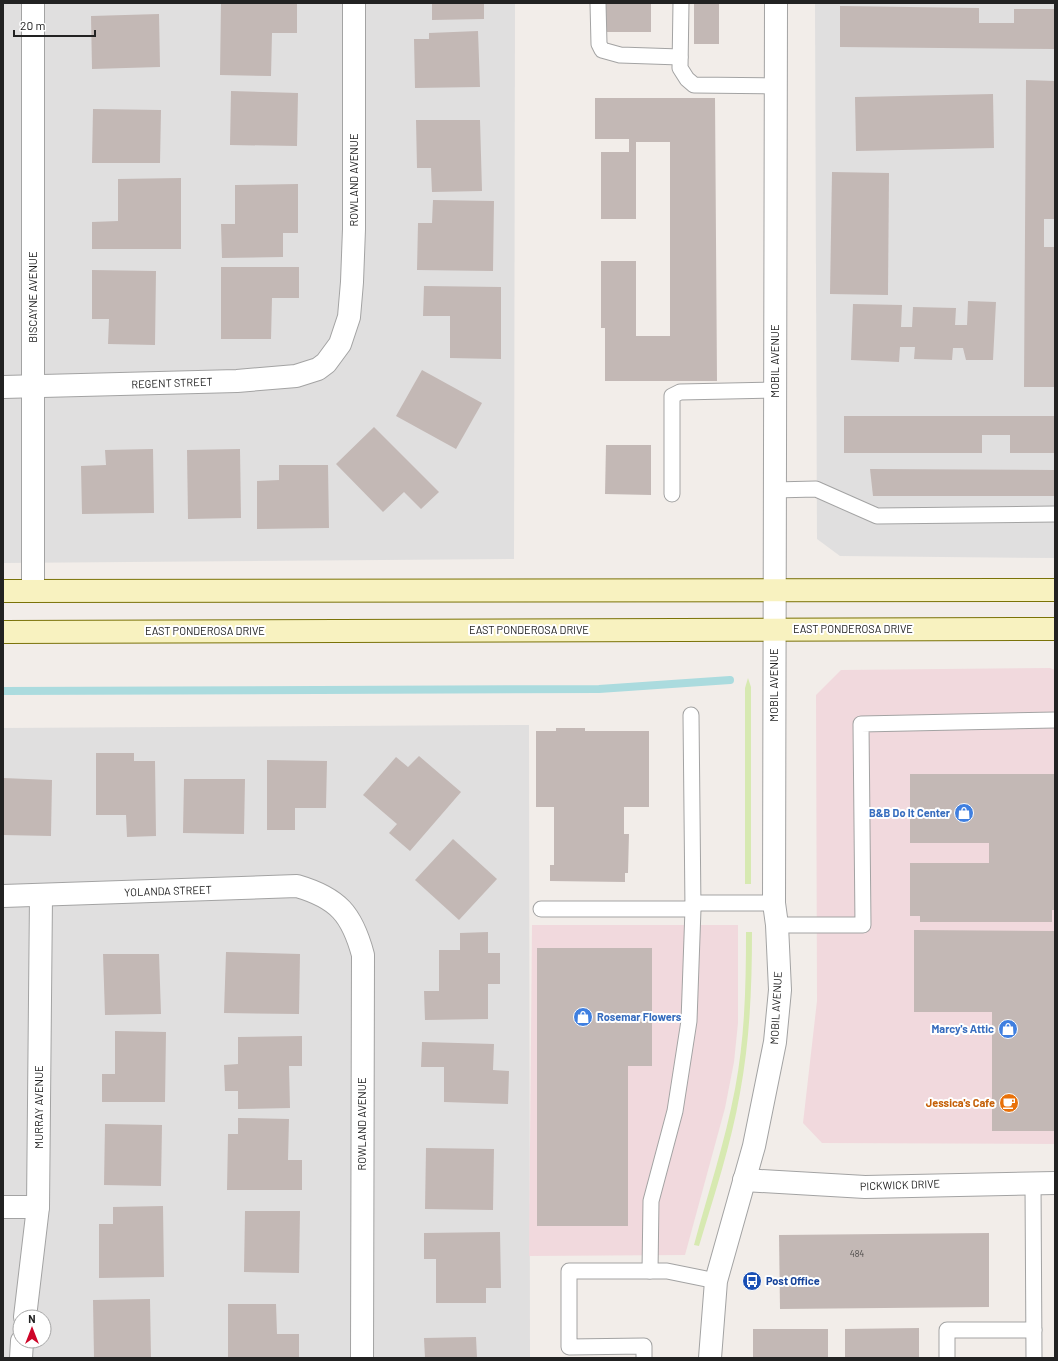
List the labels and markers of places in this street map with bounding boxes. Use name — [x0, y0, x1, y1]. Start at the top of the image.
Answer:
shop icon: B&B Do It Center — [953, 802, 975, 824]
place label: B&B Do It Center — [869, 806, 951, 819]
shop icon: Rosemar Flowers — [572, 1006, 594, 1028]
place label: Rosemar Flowers — [597, 1010, 682, 1023]
shop icon: Marcy's Attic — [997, 1018, 1019, 1040]
place label: Marcy's Attic — [931, 1022, 994, 1035]
cafe icon: Jessica's Cafe — [998, 1092, 1020, 1114]
place label: Jessica's Cafe — [926, 1096, 995, 1109]
bus stop icon: Post Office — [741, 1270, 763, 1292]
place label: Post Office — [766, 1274, 820, 1287]

